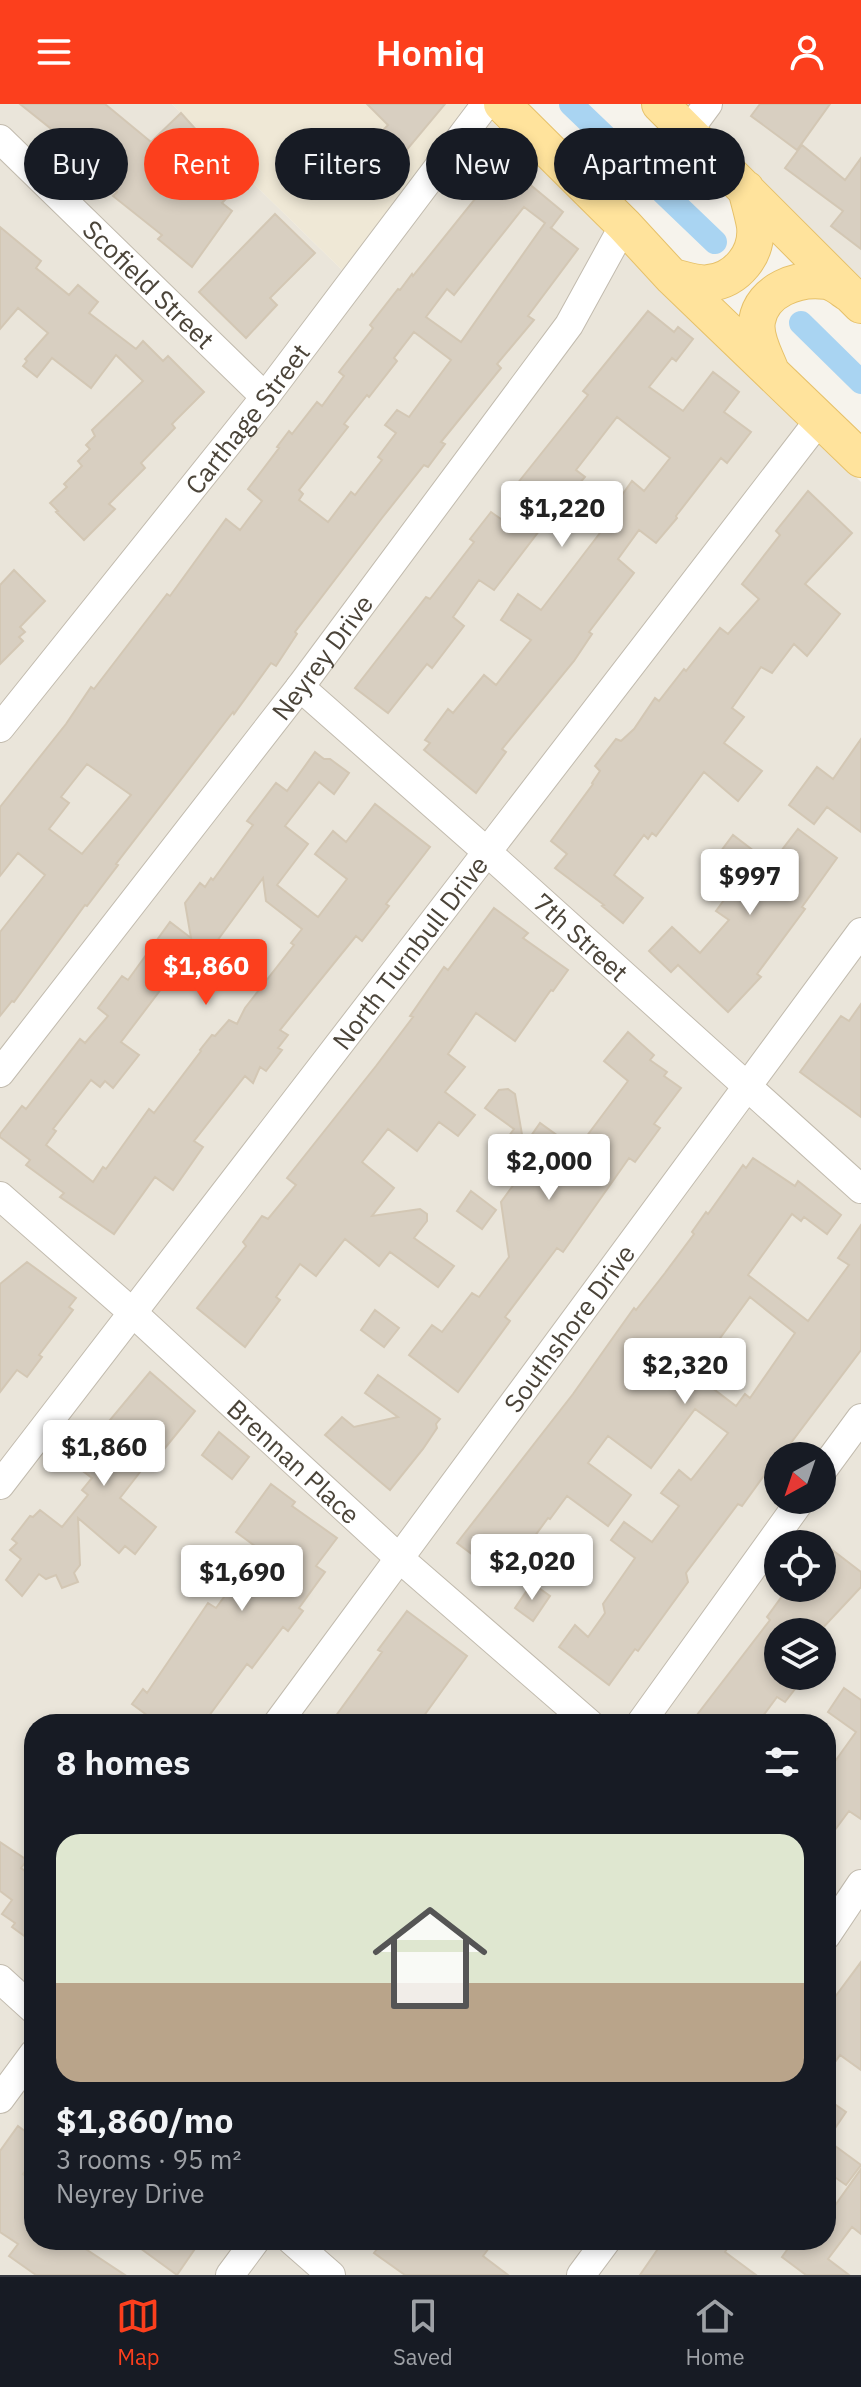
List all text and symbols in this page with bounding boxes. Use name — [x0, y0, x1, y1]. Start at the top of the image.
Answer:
text: Homiq — [376, 29, 485, 76]
icon: menu — [32, 30, 76, 74]
icon: person — [785, 30, 829, 74]
chip: Buy — [24, 128, 128, 200]
chip: Rent — [144, 128, 259, 200]
chip: Filters — [275, 128, 410, 200]
chip: New — [426, 128, 538, 200]
chip: Apartment — [554, 128, 745, 200]
street label: Scofield Street — [76, 212, 222, 356]
street label: Carthage Street — [177, 336, 317, 501]
pin: $1,220 — [497, 481, 627, 549]
text: $1,220 — [519, 490, 605, 524]
street label: Neyrey Drive — [264, 587, 380, 727]
street label: North Turnbull Drive — [324, 849, 495, 1056]
pin: $997 — [703, 849, 797, 917]
text: $997 — [719, 858, 781, 892]
street label: 7th Street — [526, 885, 636, 989]
pin: $1,860 — [141, 939, 271, 1007]
text: $1,860 — [163, 948, 249, 982]
pin: $2,000 — [484, 1134, 614, 1202]
text: $2,000 — [506, 1143, 592, 1177]
street label: Southshore Drive — [496, 1237, 642, 1419]
pin: $2,320 — [620, 1338, 750, 1406]
text: $2,320 — [642, 1347, 728, 1381]
street label: Brennan Place — [220, 1392, 368, 1531]
pin: $1,860 — [39, 1420, 169, 1488]
text: $1,860 — [61, 1429, 147, 1463]
north arrow — [764, 1442, 836, 1514]
map controls — [764, 1442, 836, 1690]
button: locate — [764, 1530, 836, 1602]
pin: $2,020 — [467, 1534, 597, 1602]
text: $2,020 — [489, 1543, 575, 1577]
pin: $1,690 — [177, 1545, 307, 1613]
text: $1,690 — [199, 1554, 285, 1588]
button: layers — [764, 1618, 836, 1690]
text: 8 homes — [56, 1740, 191, 1784]
icon: filters — [760, 1740, 804, 1784]
icon: home — [358, 1886, 502, 2030]
text: $1,860/mo — [56, 2098, 233, 2142]
text: 3 rooms · 95 m² — [56, 2142, 241, 2176]
text: Neyrey Drive — [56, 2176, 205, 2210]
tab: Map — [116, 2294, 160, 2371]
tab: Saved — [393, 2294, 453, 2371]
tab: Home — [685, 2294, 745, 2371]

